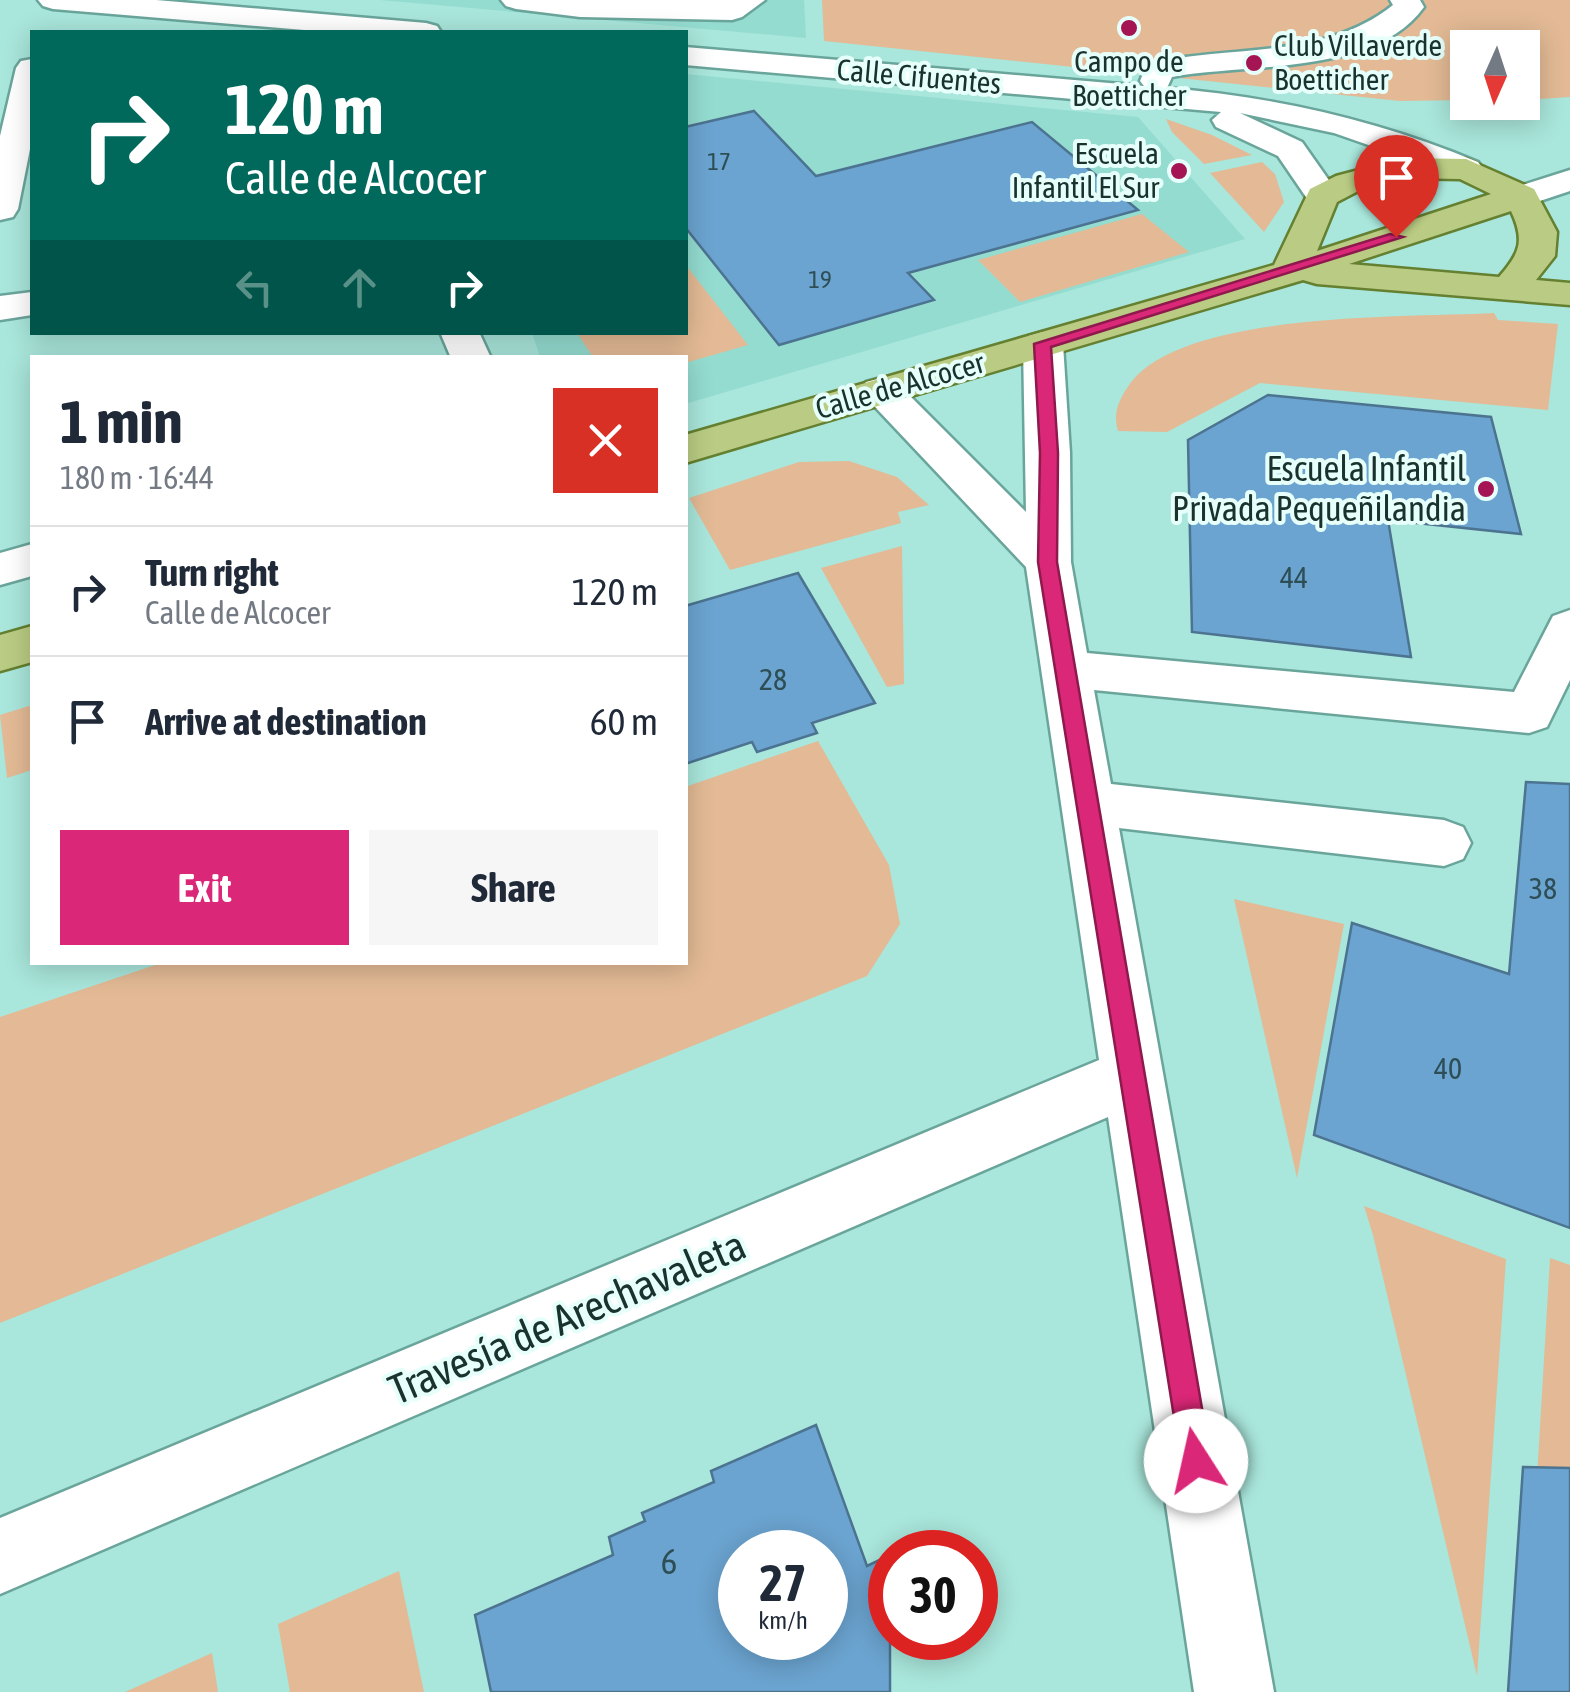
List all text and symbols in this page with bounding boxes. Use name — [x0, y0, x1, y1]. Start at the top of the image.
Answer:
marker: Campo de Boetticher — [1118, 17, 1140, 39]
place label: Club Villaverde Boetticher — [1274, 28, 1442, 96]
north arrow — [1450, 30, 1540, 120]
map controls — [1450, 30, 1540, 120]
place label: Campo de Boetticher — [1072, 44, 1187, 112]
street label: Calle Cifuentes — [836, 52, 1003, 100]
marker: Club Villaverde Boetticher — [1243, 52, 1265, 74]
text: 120 m — [225, 69, 384, 149]
icon: right — [60, 70, 190, 200]
pin — [1354, 135, 1439, 238]
place label: Escuela Infantil El Sur — [1012, 136, 1160, 204]
house number: 17 — [707, 147, 731, 175]
icon: arrive — [1369, 150, 1424, 205]
text: Calle de Alcocer — [225, 152, 486, 204]
marker: Escuela Infantil El Sur — [1168, 160, 1190, 182]
icon: left — [227, 260, 282, 315]
icon: ahead — [332, 260, 387, 315]
icon: right — [437, 260, 492, 315]
house number: 19 — [808, 265, 832, 293]
street label: Calle de Alcocer — [811, 344, 989, 425]
text: 1 min — [60, 387, 183, 456]
button: close — [553, 388, 658, 493]
place label: Escuela Infantil Privada Pequeñilandia — [1172, 448, 1466, 528]
text: 180 m · 16:44 — [60, 459, 214, 496]
marker: Escuela Infantil Privada Pequeñilandia — [1475, 478, 1497, 500]
text: Turn right — [145, 551, 279, 594]
house number: 44 — [1280, 560, 1308, 594]
icon: right — [60, 564, 115, 619]
text: 120 m — [572, 570, 658, 613]
text: Calle de Alcocer — [145, 594, 330, 631]
house number: 28 — [759, 662, 787, 696]
icon: arrive — [60, 694, 115, 749]
text: Arrive at destination — [145, 700, 427, 743]
text: 60 m — [590, 700, 658, 743]
button: Exit — [60, 830, 349, 945]
button: Share — [369, 830, 658, 945]
house number: 38 — [1529, 871, 1557, 905]
house number: 40 — [1434, 1051, 1462, 1085]
street label: Travesía de Arechavaleta — [382, 1220, 752, 1414]
position arrow — [1144, 1409, 1248, 1513]
speed limit sign: 30 — [868, 1530, 998, 1660]
house number: 6 — [661, 1541, 677, 1581]
text: 27 — [759, 1554, 806, 1612]
text: km/h — [758, 1606, 808, 1634]

